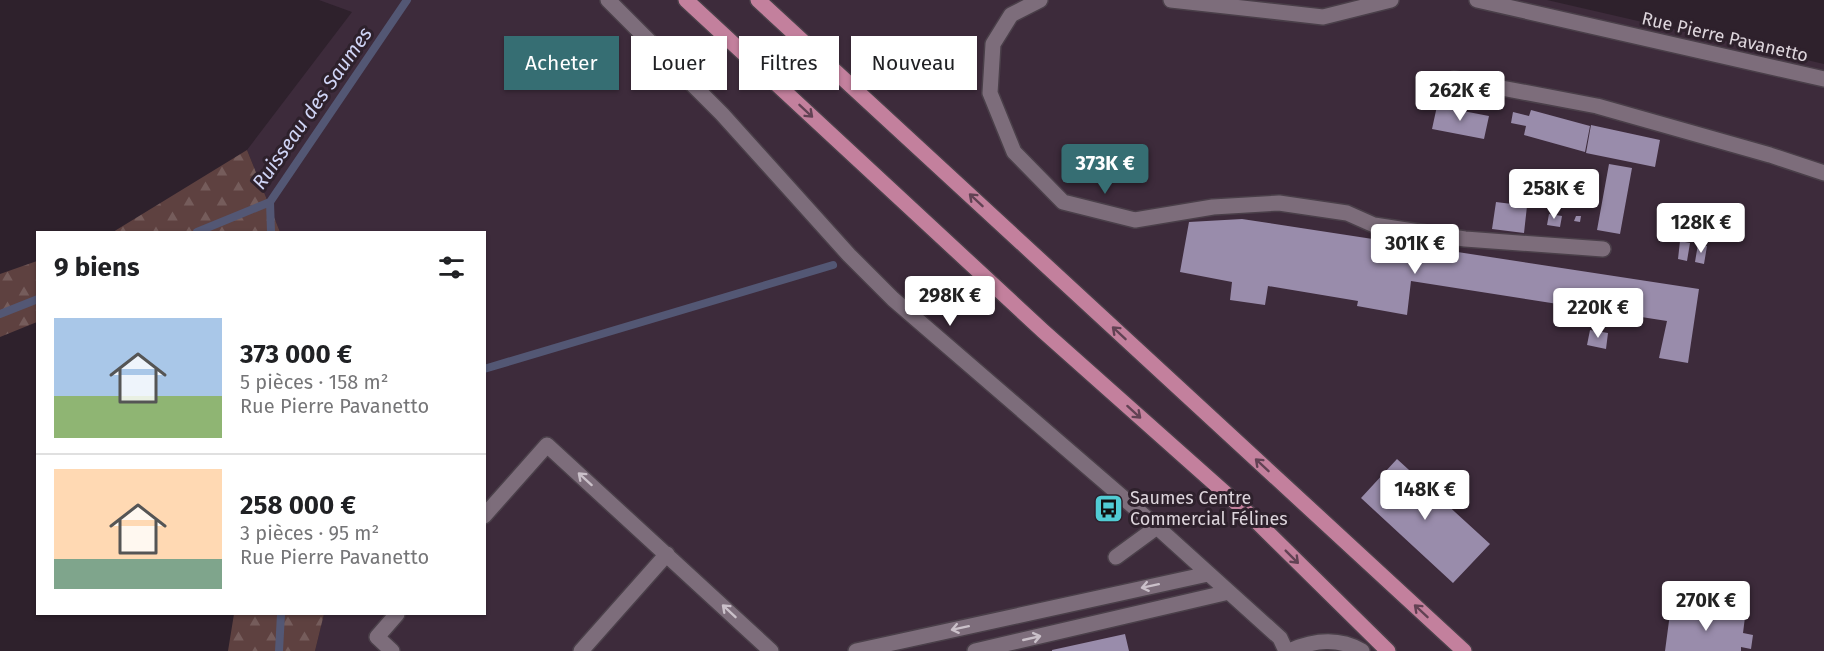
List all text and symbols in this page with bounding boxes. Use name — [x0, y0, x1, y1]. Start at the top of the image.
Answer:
street label: Rue Pierre Pavanetto — [1640, 7, 1810, 67]
water label: Ruisseau des Saumes — [247, 22, 377, 194]
chip: Acheter — [504, 36, 619, 90]
chip: Louer — [631, 36, 727, 90]
chip: Filtres — [739, 36, 839, 90]
chip: Nouveau — [851, 36, 977, 90]
pin: 262K € — [1411, 71, 1509, 122]
text: 262K € — [1430, 78, 1490, 102]
one-way arrow — [799, 104, 814, 118]
pin: 373K € — [1056, 144, 1154, 195]
text: 373K € — [1075, 151, 1135, 175]
pin: 258K € — [1505, 169, 1603, 220]
text: 258K € — [1523, 176, 1585, 200]
one-way arrow — [968, 193, 983, 207]
pin: 128K € — [1652, 203, 1750, 254]
text: 128K € — [1671, 210, 1731, 234]
pin: 301K € — [1366, 224, 1464, 275]
text: 301K € — [1385, 231, 1445, 255]
icon: filters — [435, 251, 468, 284]
text: 9 biens — [54, 252, 140, 283]
pin: 298K € — [901, 276, 999, 327]
text: 298K € — [919, 283, 981, 307]
pin: 220K € — [1549, 288, 1647, 339]
text: 220K € — [1567, 295, 1629, 319]
one-way arrow — [1112, 326, 1127, 340]
text: 373 000 € — [240, 339, 352, 370]
icon: home — [102, 342, 174, 414]
text: 5 pièces · 158 m² — [240, 370, 389, 394]
text: Rue Pierre Pavanetto — [240, 394, 429, 418]
one-way arrow — [1126, 405, 1141, 419]
one-way arrow — [1255, 458, 1270, 472]
pin: 148K € — [1376, 470, 1474, 521]
one-way arrow — [578, 472, 593, 486]
text: 148K € — [1394, 477, 1456, 501]
place label: Saumes Centre Commercial Félines — [1130, 487, 1288, 530]
text: 258 000 € — [240, 490, 356, 521]
bus stop icon: Saumes Centre Commercial Félines — [1093, 492, 1125, 524]
icon: home — [102, 493, 174, 565]
text: 3 pièces · 95 m² — [240, 521, 379, 545]
text: Rue Pierre Pavanetto — [240, 545, 429, 569]
one-way arrow — [1285, 549, 1300, 564]
one-way arrow — [1141, 581, 1161, 592]
pin: 270K € — [1657, 581, 1755, 632]
text: 270K € — [1676, 588, 1736, 612]
one-way arrow — [721, 604, 736, 618]
one-way arrow — [1414, 604, 1429, 618]
one-way arrow — [951, 623, 970, 634]
one-way arrow — [1022, 632, 1041, 643]

